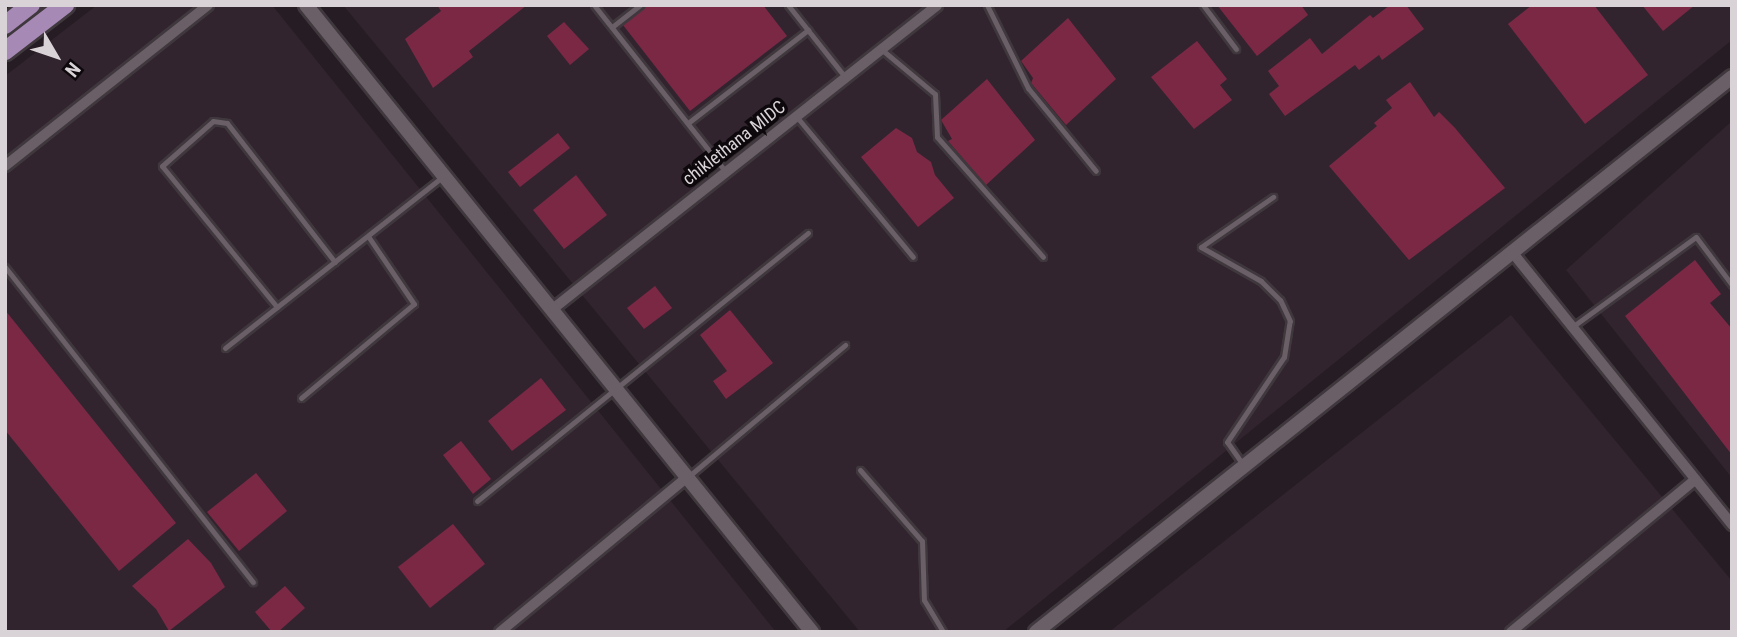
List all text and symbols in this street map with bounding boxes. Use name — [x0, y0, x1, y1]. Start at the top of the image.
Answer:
north arrow — [21, 21, 91, 91]
text: N — [60, 58, 85, 81]
street label: chiklethana MIDC — [678, 96, 790, 190]

